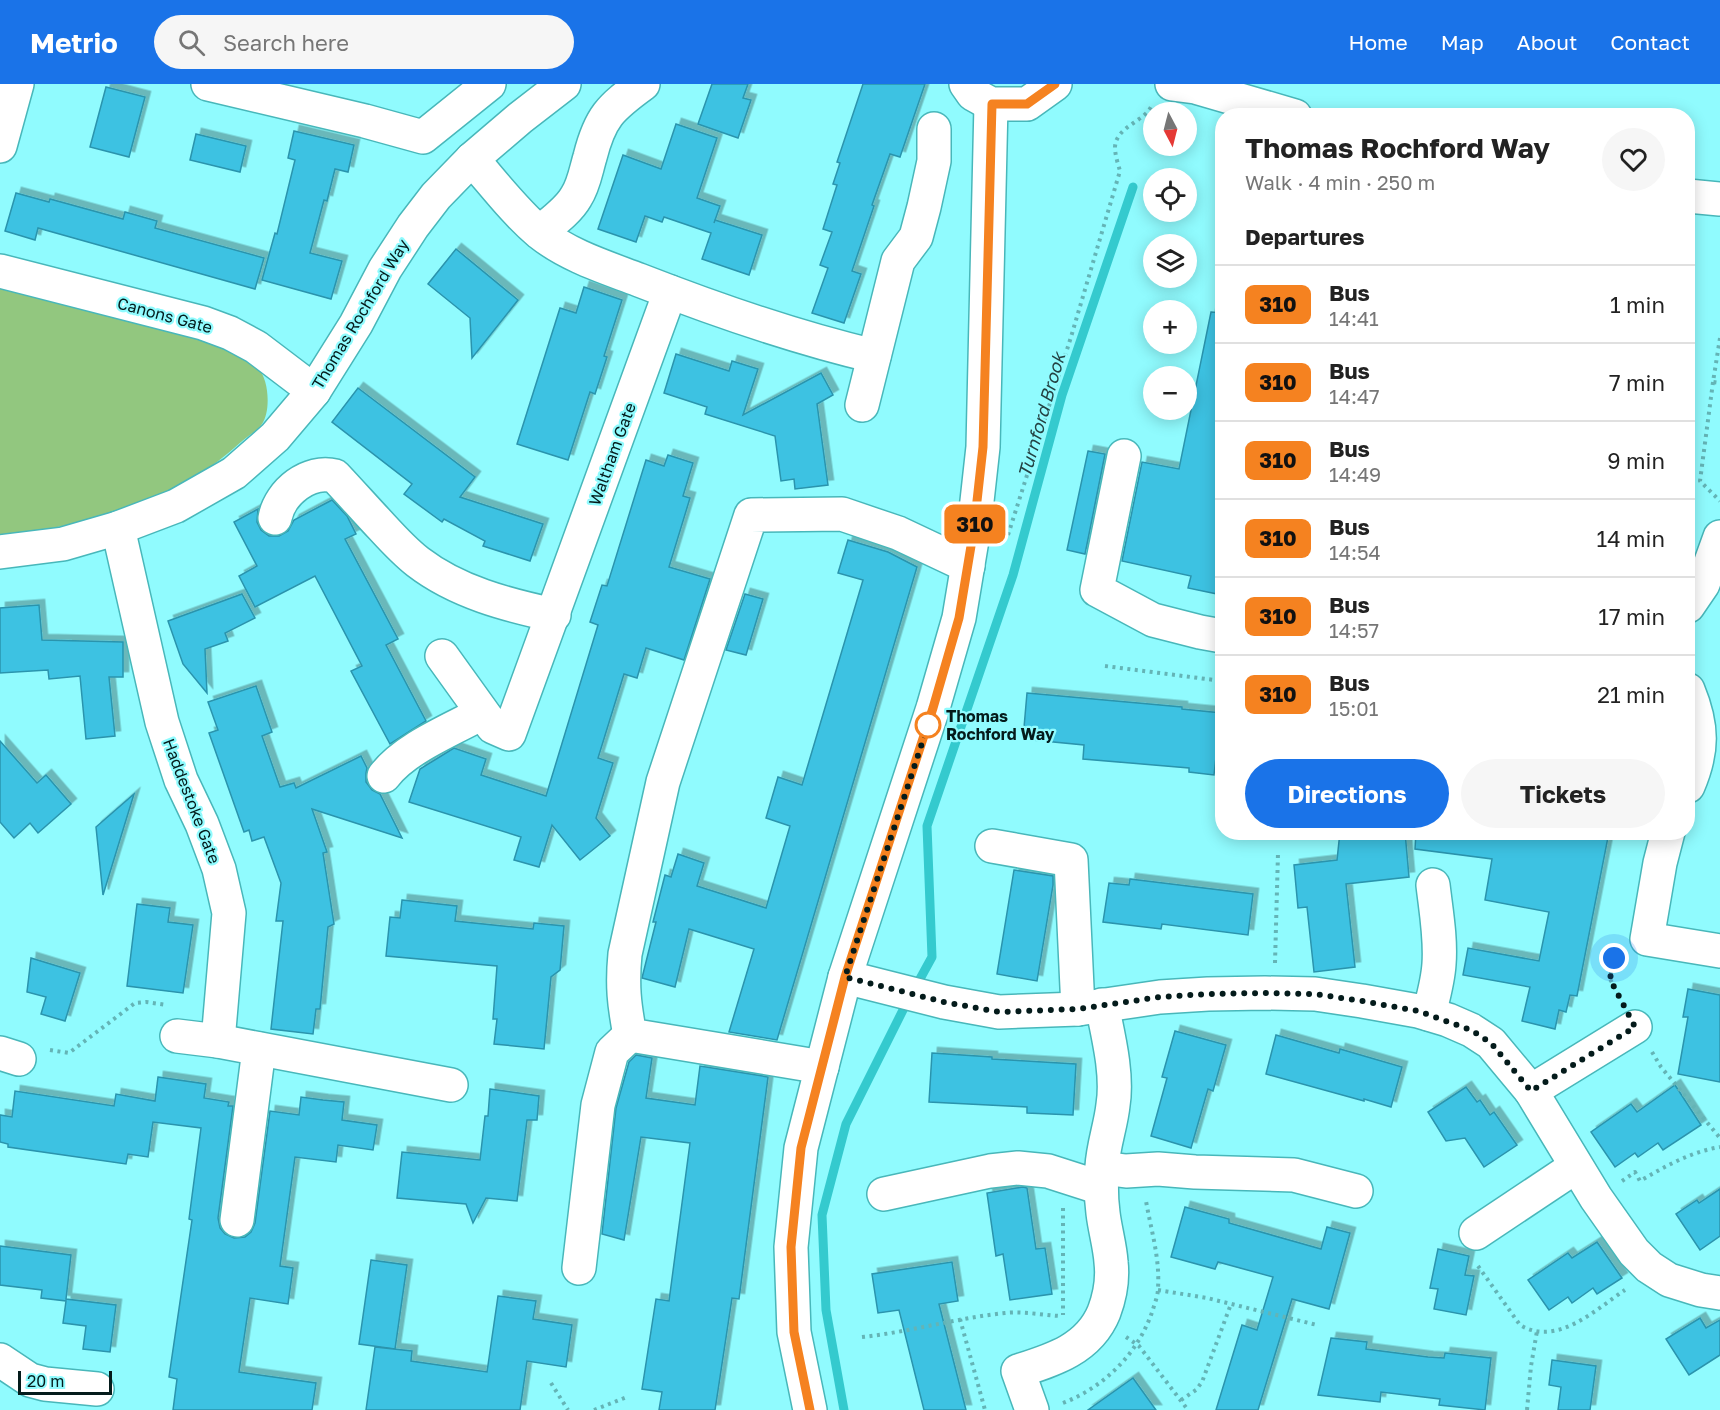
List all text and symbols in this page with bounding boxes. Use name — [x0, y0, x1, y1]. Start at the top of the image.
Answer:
search box — [154, 15, 574, 69]
text: Metrio — [30, 26, 118, 59]
icon: search — [175, 26, 208, 59]
text: Search here — [223, 29, 349, 56]
text: Home — [1348, 29, 1408, 55]
text: Map — [1441, 29, 1484, 55]
text: About — [1517, 29, 1577, 55]
text: Contact — [1610, 29, 1690, 55]
north arrow — [1143, 102, 1197, 156]
map controls — [1143, 102, 1197, 420]
button: heart — [1602, 128, 1665, 191]
text: Thomas Rochford Way — [1245, 131, 1550, 164]
button: locate — [1143, 168, 1197, 222]
text: Walk · 4 min · 250 m — [1245, 170, 1435, 194]
text: Departures — [1245, 223, 1364, 250]
button: layers — [1143, 234, 1197, 288]
street label: Thomas Rochford Way — [307, 235, 413, 393]
text: Bus — [1329, 279, 1370, 306]
text: 310 — [1259, 291, 1297, 317]
text: 1 min — [1610, 291, 1665, 318]
street label: Canons Gate — [115, 293, 215, 337]
button: + — [1143, 300, 1197, 354]
text: 14:41 — [1329, 306, 1379, 330]
water label: Turnford Brook — [1013, 348, 1070, 480]
text: Bus — [1329, 357, 1370, 384]
button: − — [1143, 366, 1197, 420]
text: 310 — [1259, 369, 1297, 395]
text: 7 min — [1609, 369, 1665, 396]
text: 14:47 — [1329, 384, 1380, 408]
street label: Waltham Gate — [584, 400, 640, 508]
text: Bus — [1329, 435, 1370, 462]
text: 310 — [1259, 447, 1297, 473]
text: 9 min — [1607, 447, 1665, 474]
text: 14:49 — [1329, 462, 1381, 486]
line badge: 310 — [940, 504, 1010, 544]
text: 310 — [956, 511, 994, 537]
text: Bus — [1329, 513, 1370, 540]
text: 310 — [1259, 525, 1297, 551]
text: 14 min — [1597, 525, 1665, 552]
text: 14:54 — [1329, 540, 1381, 564]
text: Bus — [1329, 591, 1370, 618]
text: 310 — [1259, 603, 1297, 629]
text: 17 min — [1598, 603, 1665, 630]
text: 14:57 — [1329, 618, 1379, 642]
text: Bus — [1329, 669, 1370, 696]
text: 310 — [1259, 681, 1297, 707]
text: 21 min — [1597, 681, 1665, 708]
text: 15:01 — [1329, 696, 1378, 720]
place label: Thomas Rochford Way — [946, 706, 1055, 744]
marker: Thomas Rochford Way — [915, 712, 941, 738]
street label: Haddestoke Gate — [159, 736, 225, 866]
button: Directions — [1245, 759, 1449, 828]
button: Tickets — [1461, 759, 1665, 828]
your location — [1599, 943, 1629, 973]
scale bar — [18, 1368, 112, 1396]
text: 20 m — [27, 1371, 64, 1391]

